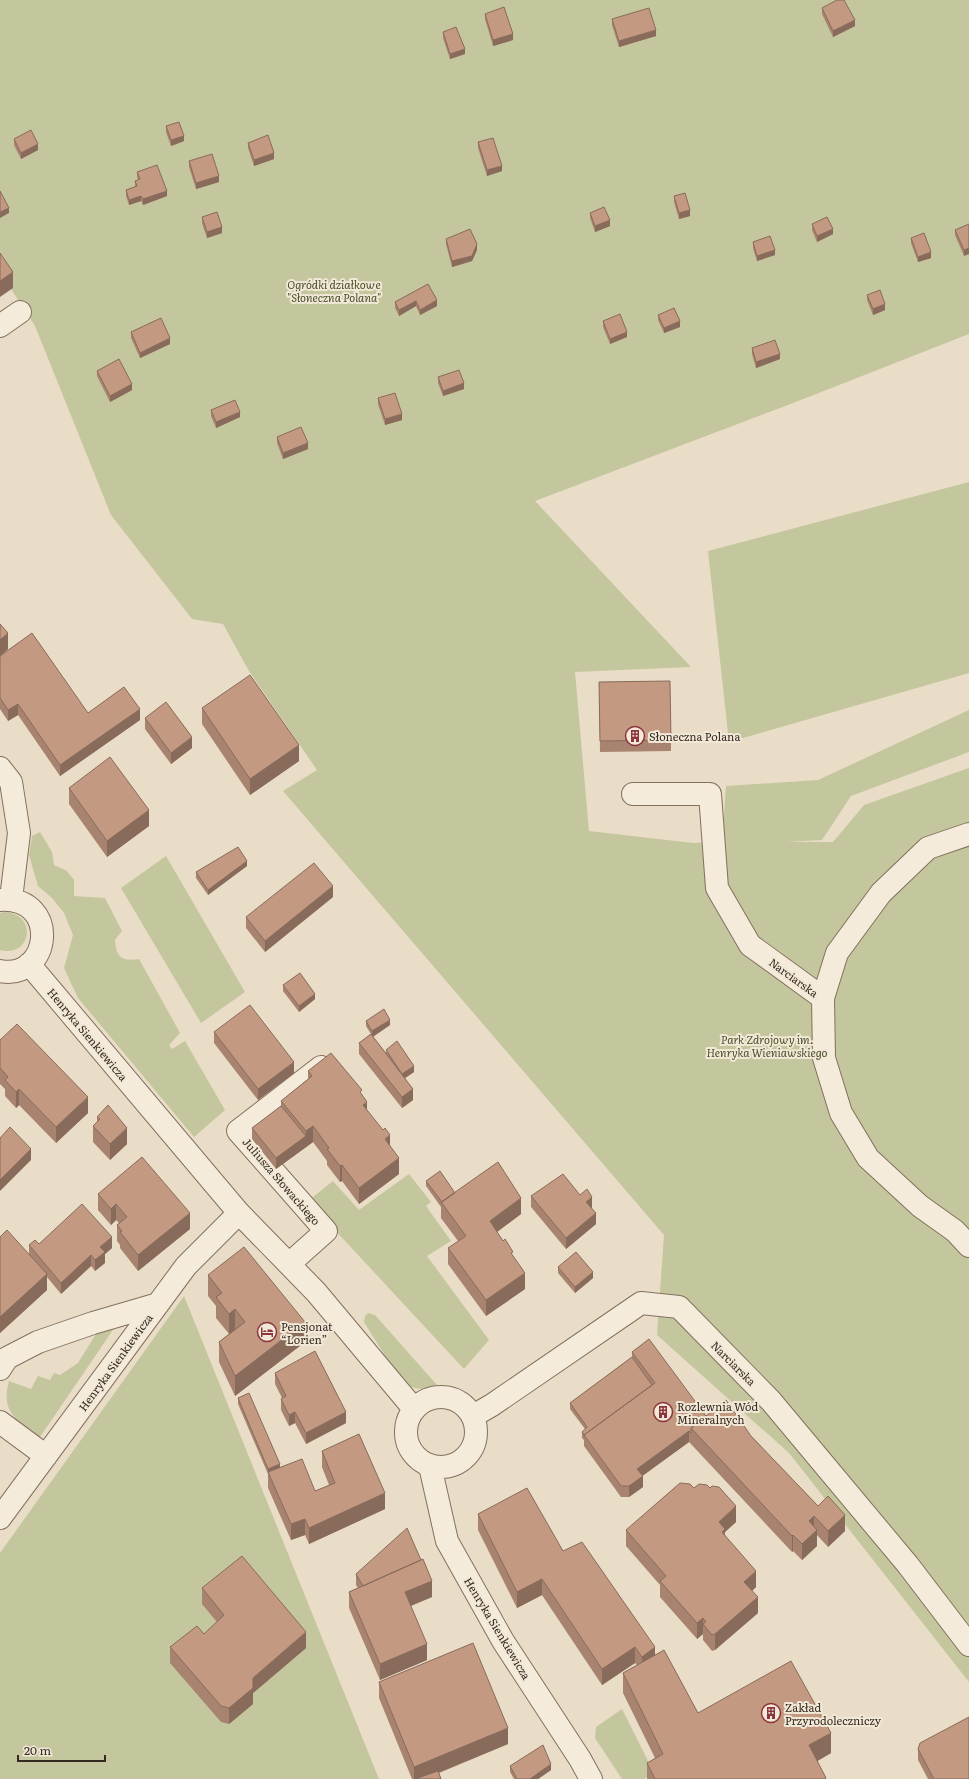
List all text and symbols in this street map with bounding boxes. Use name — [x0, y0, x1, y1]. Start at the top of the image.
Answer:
park label: Ogródki działkowe "Słoneczna Polana" — [287, 276, 381, 305]
building icon: Słoneczna Polana — [624, 725, 646, 747]
place label: Słoneczna Polana — [649, 728, 740, 744]
street label: Narciarska — [766, 954, 822, 1000]
street label: Henryka Sienkiewicza — [44, 984, 132, 1084]
park label: Park Zdrojowy im. Henryka Wieniawskiego — [707, 1031, 828, 1060]
street label: Juliusza Słowackiego — [240, 1134, 324, 1228]
street label: Henryka Sienkiewicza — [74, 1310, 156, 1414]
place label: Pensjonat “Lorien” — [281, 1318, 333, 1347]
hotel icon: Pensjonat “Lorien” — [256, 1321, 278, 1343]
street label: Narciarska — [708, 1337, 760, 1389]
place label: Rozlewnia Wód Mineralnych — [677, 1398, 759, 1427]
building icon: Rozlewnia Wód Mineralnych — [652, 1401, 674, 1423]
street label: Henryka Sienkiewicza — [461, 1574, 535, 1682]
place label: Zakład Przyrodoleczniczy — [785, 1699, 882, 1728]
building icon: Zakład Przyrodoleczniczy — [760, 1702, 782, 1724]
scale bar — [18, 1737, 105, 1763]
text: 20 m — [24, 1741, 51, 1759]

